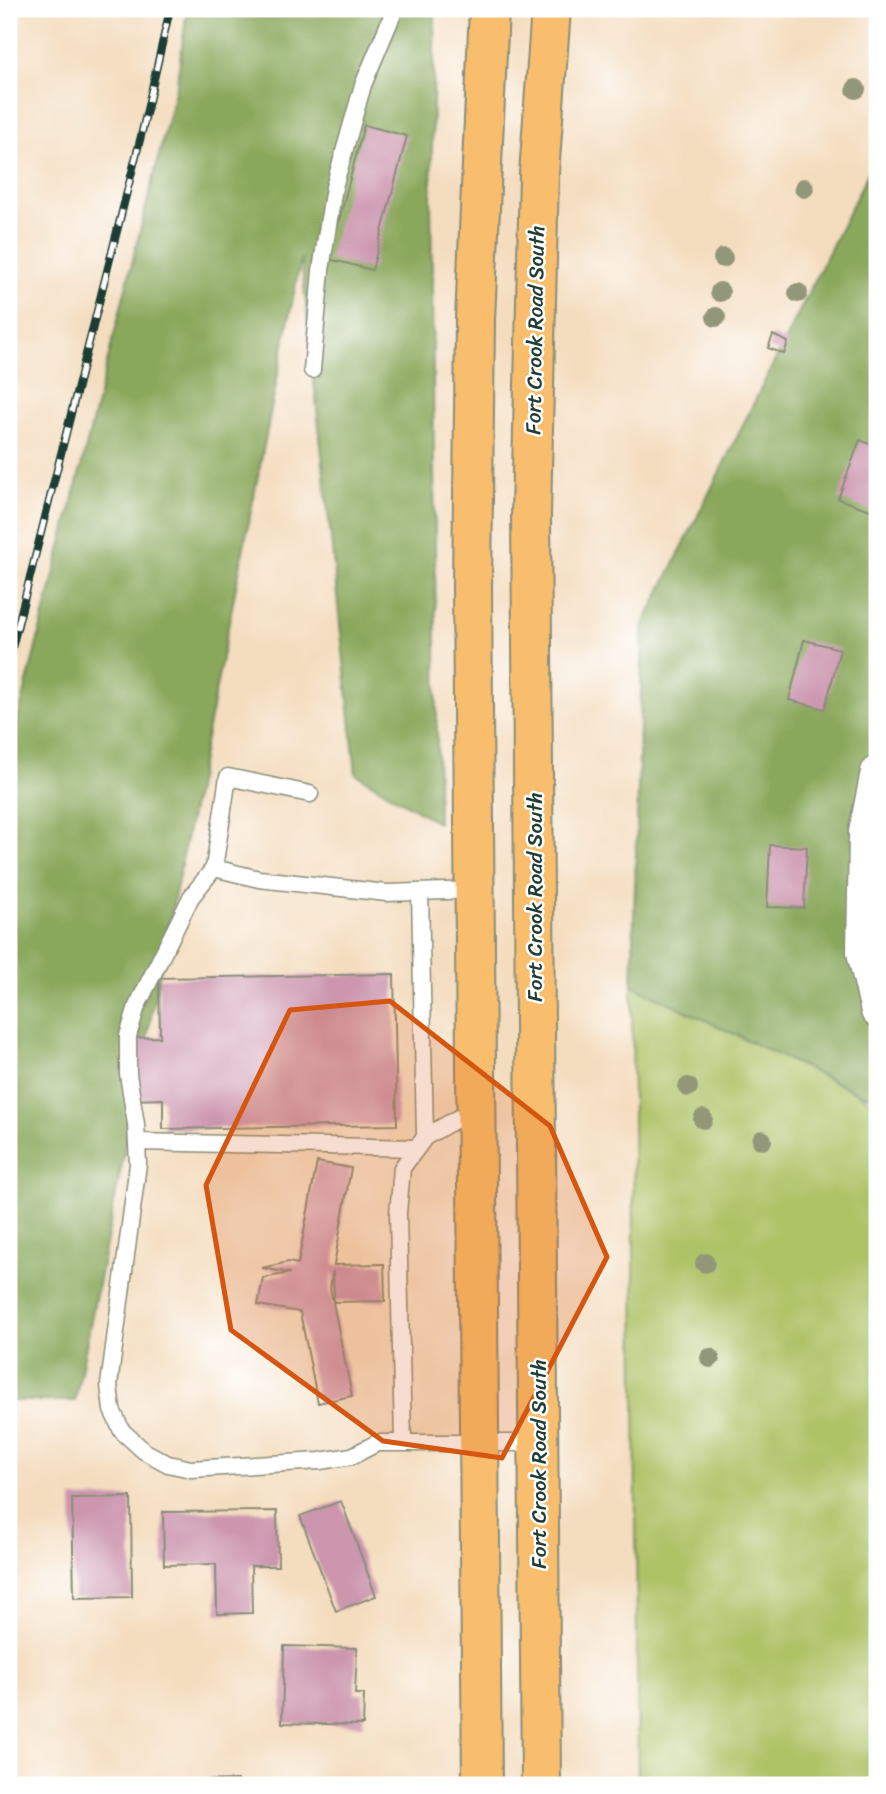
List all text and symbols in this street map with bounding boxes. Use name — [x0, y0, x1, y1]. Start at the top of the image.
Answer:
street label: Fort Crook Road South — [514, 225, 556, 435]
street label: Fort Crook Road South — [516, 792, 554, 1002]
street label: Fort Crook Road South — [520, 1359, 558, 1569]

